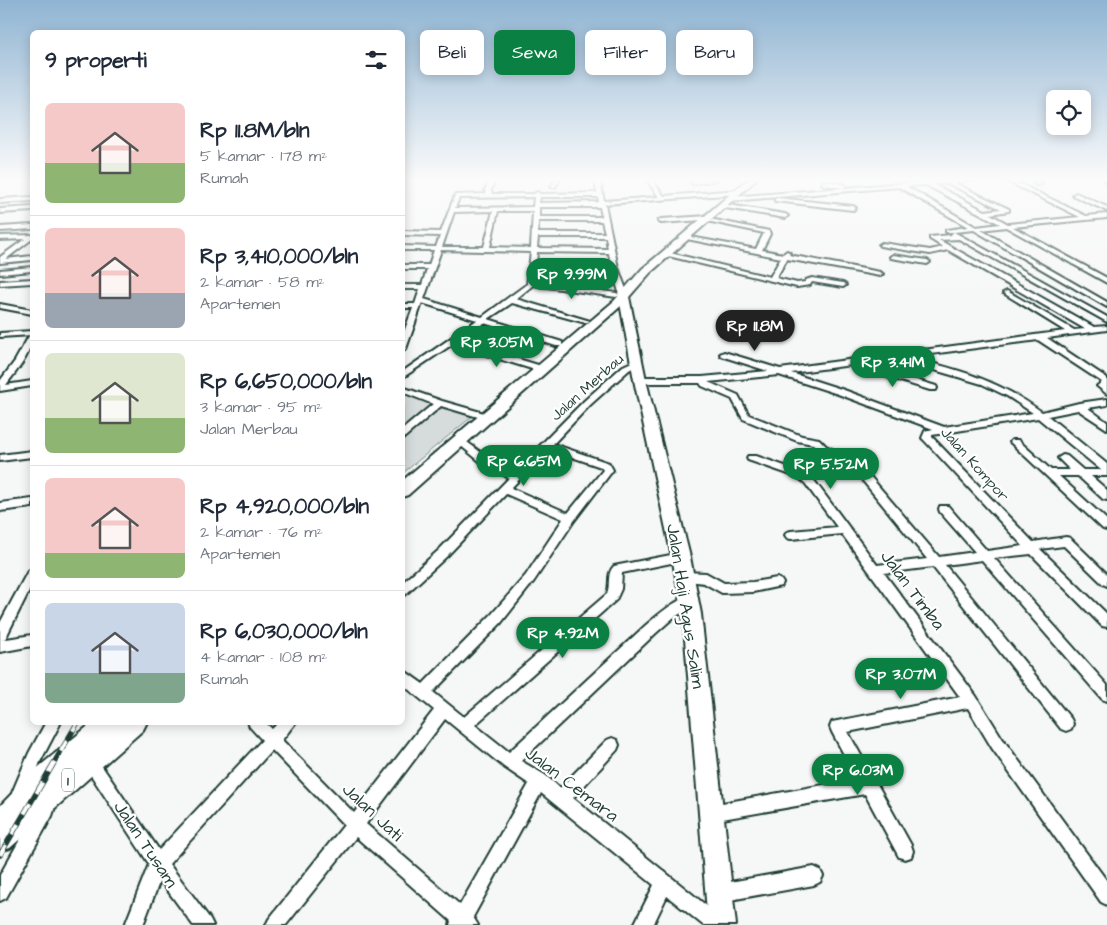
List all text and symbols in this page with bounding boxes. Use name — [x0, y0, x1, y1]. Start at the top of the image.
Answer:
chip: Beli — [420, 30, 484, 75]
chip: Sewa — [494, 30, 575, 75]
chip: Filter — [585, 30, 666, 75]
chip: Baru — [676, 30, 753, 75]
text: 9 properti — [45, 46, 147, 75]
icon: filters — [362, 46, 390, 74]
map controls — [1046, 90, 1091, 135]
button: locate — [1046, 90, 1091, 135]
text: Rp 11.8M/bln — [200, 116, 310, 145]
icon: home — [85, 123, 145, 183]
text: 5 kamar · 178 m² — [200, 145, 327, 167]
text: Rumah — [200, 167, 248, 189]
text: Rp 3,410,000/bln — [200, 242, 358, 271]
icon: home — [85, 248, 145, 308]
pin: Rp 9.99M — [520, 258, 624, 300]
text: Rp 9.99M — [537, 263, 607, 285]
text: 2 kamar · 58 m² — [200, 271, 325, 293]
text: Apartemen — [200, 293, 280, 315]
pin: Rp 11.8M — [703, 310, 807, 352]
text: Rp 11.8M — [727, 315, 783, 337]
pin: Rp 3.05M — [445, 326, 549, 368]
text: Rp 3.05M — [461, 331, 533, 353]
pin: Rp 3.41M — [841, 346, 945, 388]
street label: Jalan Merbau — [546, 349, 629, 426]
text: Rp 3.41M — [861, 351, 925, 373]
text: Rp 6,650,000/bln — [200, 367, 372, 396]
icon: home — [85, 373, 145, 433]
text: 3 kamar · 95 m² — [200, 396, 322, 418]
text: Jalan Merbau — [200, 418, 298, 440]
street label: Jalan Kompor — [936, 423, 1014, 506]
pin: Rp 6.65M — [472, 444, 576, 487]
pin: Rp 5.52M — [779, 448, 883, 490]
text: Rp 6.65M — [487, 450, 561, 472]
text: Rp 5.52M — [794, 453, 868, 475]
text: Rp 4,920,000/bln — [200, 492, 369, 521]
icon: home — [85, 498, 145, 558]
text: 2 kamar · 76 m² — [200, 521, 323, 543]
street label: Jalan Haji Agus Salim — [659, 522, 711, 690]
text: Apartemen — [200, 543, 280, 565]
street label: Jalan Timba — [874, 545, 951, 635]
pin: Rp 4.92M — [511, 616, 615, 659]
text: Rp 6,030,000/bln — [200, 617, 368, 646]
text: Rp 4.92M — [527, 622, 599, 644]
icon: home — [85, 623, 145, 683]
text: 4 kamar · 108 m² — [200, 646, 327, 668]
pin: Rp 3.07M — [849, 658, 953, 700]
text: Rp 3.07M — [866, 663, 936, 685]
text: Rumah — [200, 668, 248, 690]
street label: Jalan Cemara — [520, 741, 624, 828]
pin: Rp 6.03M — [806, 754, 910, 796]
text: Rp 6.03M — [823, 759, 893, 781]
road number: 1 — [62, 768, 74, 792]
street label: Jalan Jati — [336, 777, 409, 847]
street label: Jalan Tusam — [107, 796, 184, 892]

